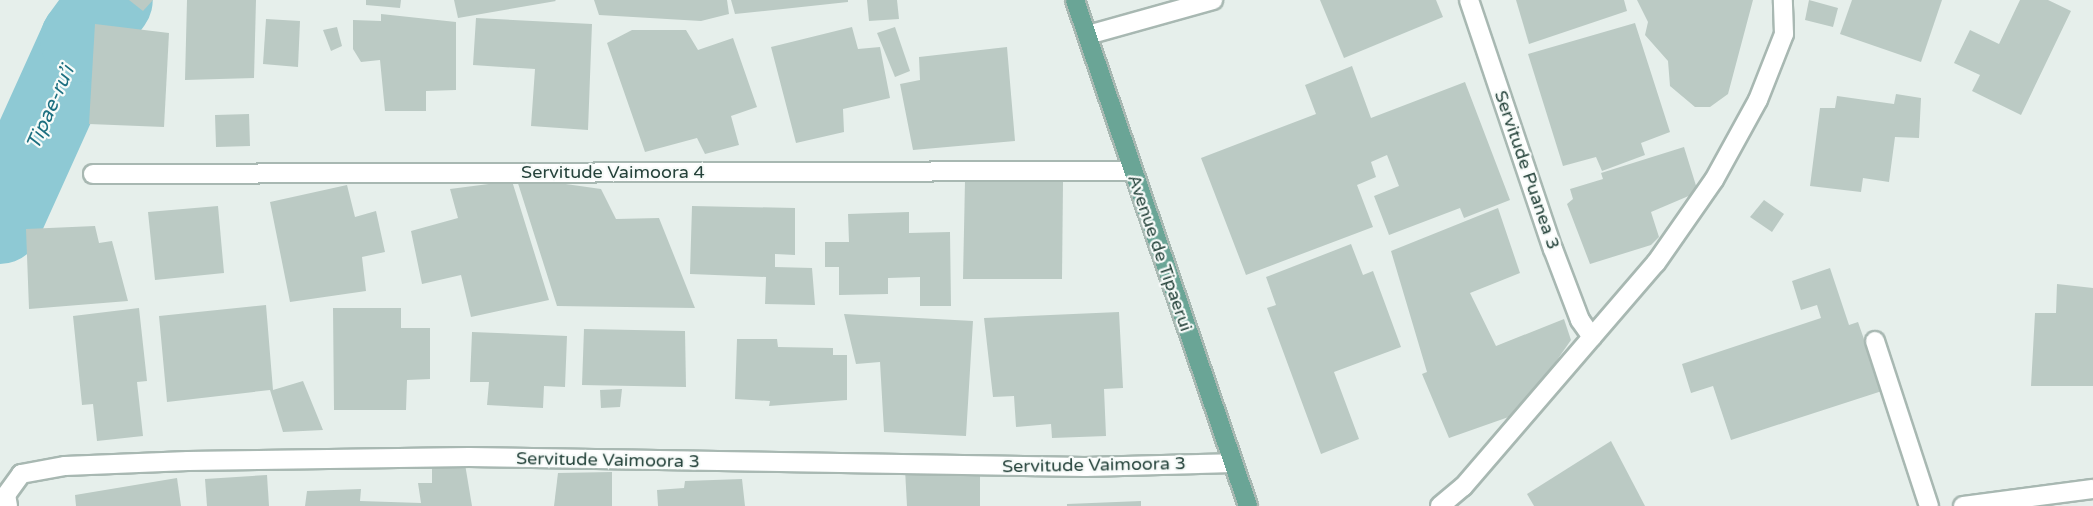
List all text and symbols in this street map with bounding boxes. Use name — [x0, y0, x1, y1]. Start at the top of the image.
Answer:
water label: Tipae-ru’i — [22, 62, 80, 154]
street label: Servitude Puanea 3 — [1490, 88, 1564, 252]
street label: Servitude Vaimoora 4 — [521, 161, 705, 183]
street label: Avenue de Tipaerui — [1123, 172, 1197, 334]
street label: Servitude Vaimoora 3 — [516, 448, 700, 472]
street label: Servitude Vaimoora 3 — [1002, 453, 1186, 477]

